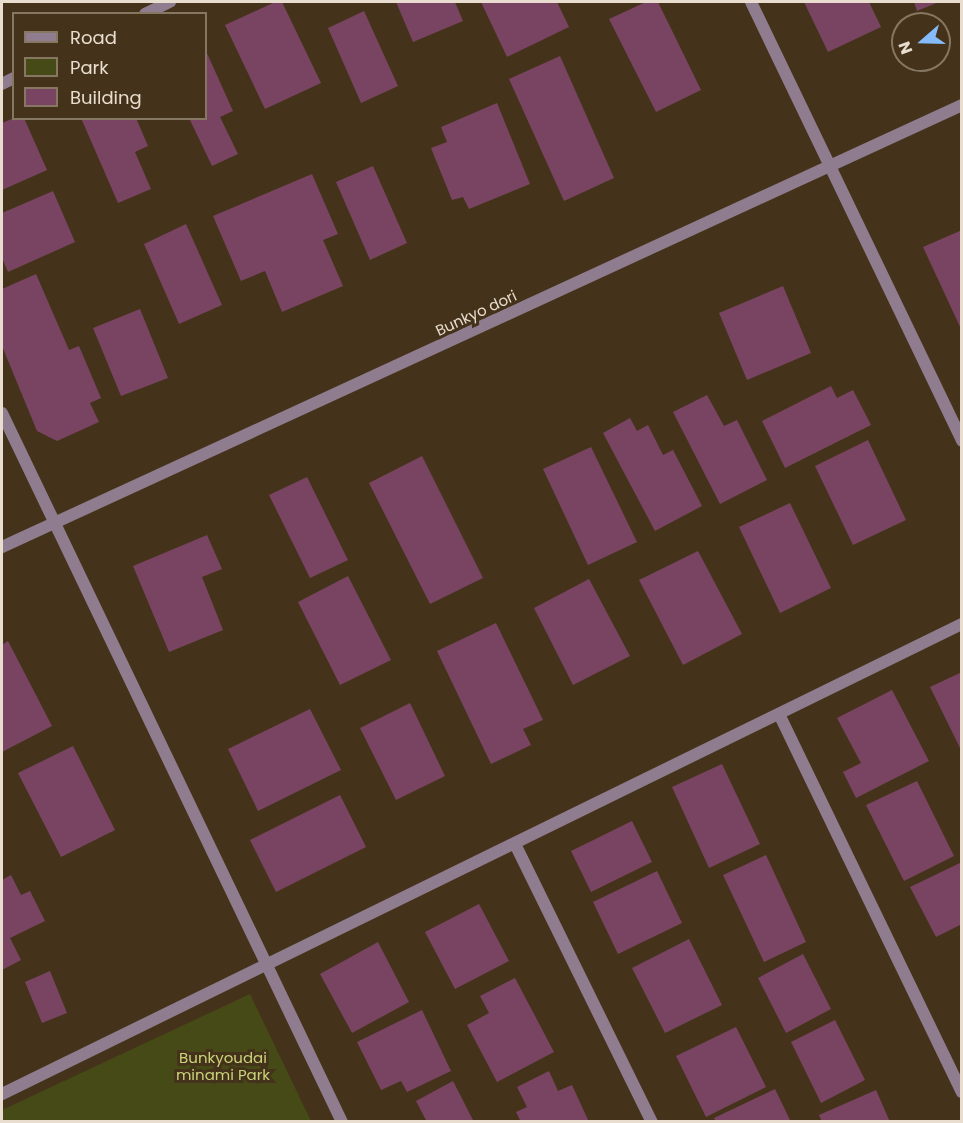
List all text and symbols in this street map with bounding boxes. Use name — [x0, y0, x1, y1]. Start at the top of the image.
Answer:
legend — [12, 12, 207, 120]
north arrow — [891, 12, 951, 72]
text: Road — [70, 25, 117, 50]
text: N — [893, 38, 918, 57]
text: Park — [70, 55, 109, 80]
text: Building — [70, 85, 142, 110]
street label: Bunkyo dori — [433, 286, 519, 340]
park label: Bunkyoudai minami Park — [176, 1048, 270, 1083]

